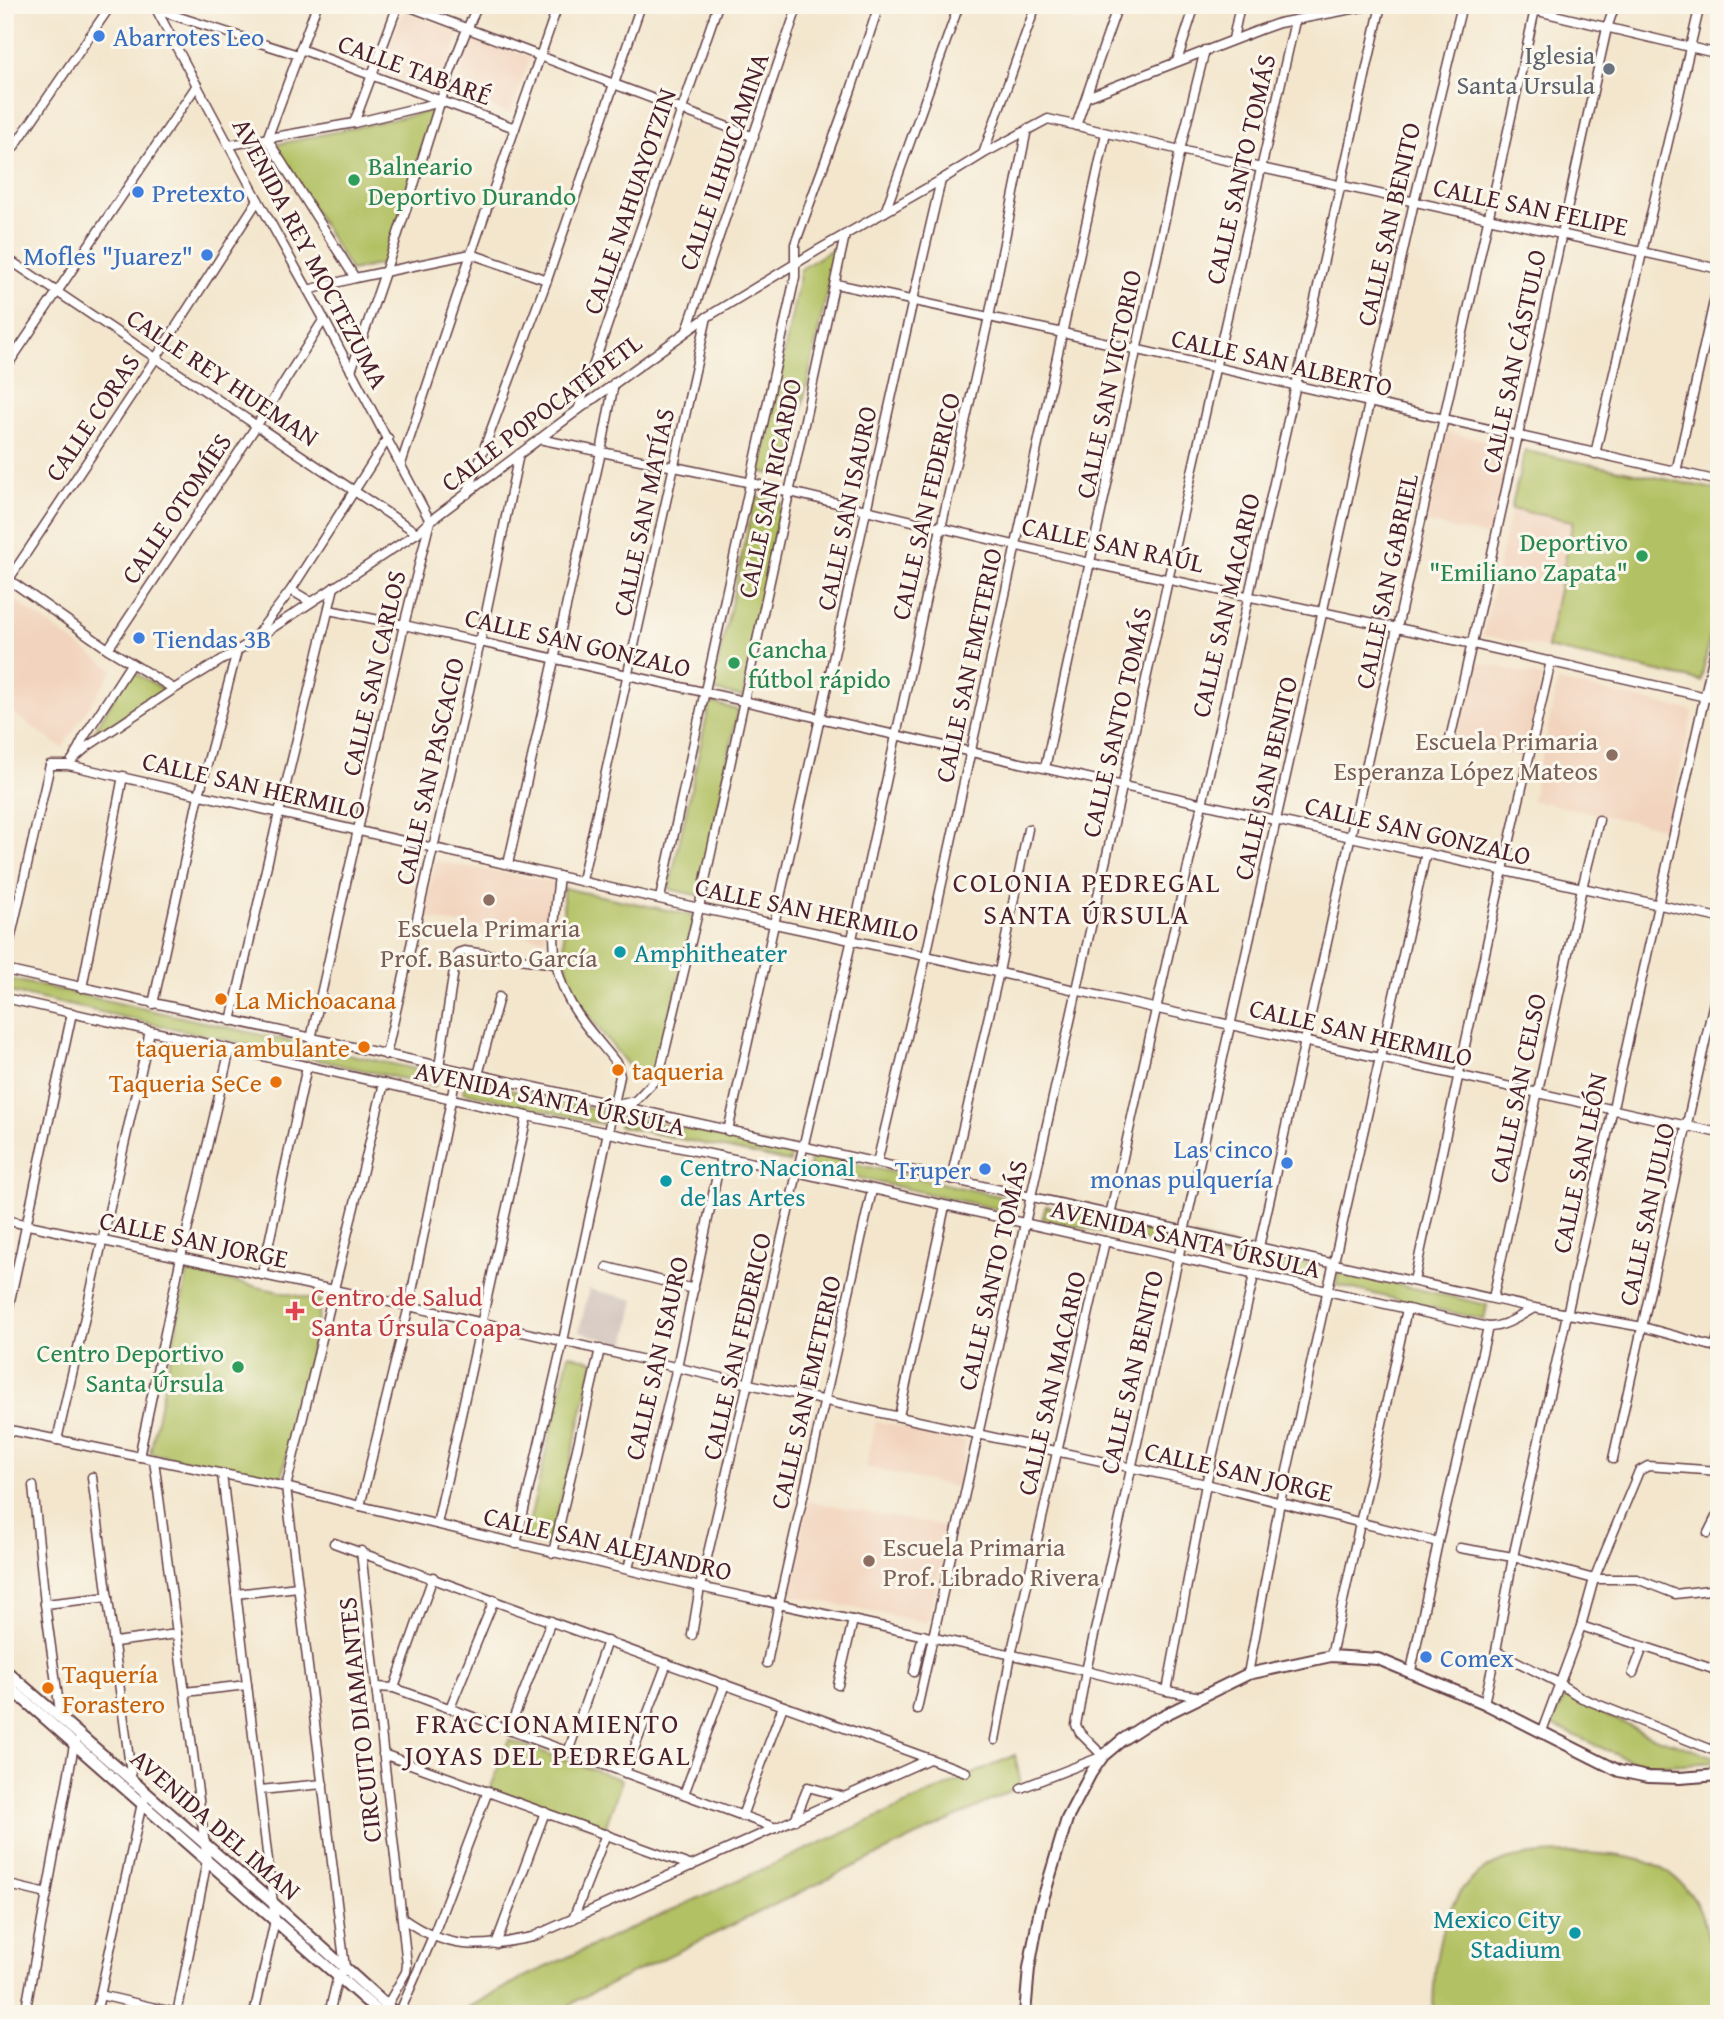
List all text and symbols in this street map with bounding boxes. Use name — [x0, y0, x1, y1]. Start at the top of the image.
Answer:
place label: Abarrotes Leo — [113, 17, 264, 56]
street label: CALLE TABARÉ — [333, 23, 497, 115]
marker: Abarrotes Leo — [91, 28, 107, 44]
place label: Iglesia Santa Ursula — [1456, 35, 1596, 104]
street label: CALLE ILHUICAMINA — [668, 47, 779, 275]
street label: CALLE SANTO TOMÁS — [1195, 50, 1285, 288]
marker: Iglesia Santa Ursula — [1601, 61, 1617, 77]
street label: CALLE NAHUAYOTZIN — [572, 83, 686, 319]
street label: AVENIDA REY MOCTEZUMA — [223, 111, 399, 396]
street label: CALLE SAN BENITO — [1346, 118, 1430, 330]
place label: Balneario Deportivo Durando — [368, 146, 576, 215]
street label: CALLE SAN FELIPE — [1430, 166, 1632, 246]
marker: Balneario Deportivo Durando — [346, 172, 362, 188]
place label: Pretexto — [152, 173, 245, 212]
marker: Pretexto — [130, 184, 146, 200]
place label: Mofles "Juarez" — [23, 236, 193, 275]
street label: CALLE SAN CÁSTULO — [1470, 246, 1556, 476]
marker: Mofles "Juarez" — [199, 247, 215, 263]
street label: CALLE SAN VICTORIO — [1065, 266, 1151, 502]
street label: CALLE REY HUEMAN — [119, 298, 327, 456]
street label: CALLE SAN ALBERTO — [1168, 318, 1396, 406]
street label: CALLE POPOCATÉPETL — [432, 323, 650, 501]
street label: CALLE CORAS — [35, 345, 149, 489]
street label: CALLE SAN RICARDO — [727, 375, 811, 601]
street label: CALLE SAN FEDERICO — [880, 388, 970, 624]
street label: CALLE SAN ISAURO — [805, 402, 887, 614]
street label: CALLE SAN MATÍAS — [602, 405, 684, 619]
street label: CALLE OTOMÍES — [111, 425, 241, 591]
street label: CALLE SAN GABRIEL — [1344, 469, 1428, 692]
street label: CALLE SAN MACARIO — [1180, 489, 1270, 721]
street label: CALLE SAN RAÚL — [1018, 506, 1208, 582]
place label: Deportivo "Emiliano Zapata" — [1429, 522, 1628, 591]
street label: CALLE SAN EMETERIO — [924, 544, 1012, 786]
marker: Deportivo "Emiliano Zapata" — [1634, 548, 1650, 564]
street label: CALLE SAN CARLOS — [330, 566, 416, 780]
street label: CALLE SAN GONZALO — [461, 597, 695, 687]
street label: CALLE SANTO TOMÁS — [1071, 603, 1161, 841]
place label: Tiendas 3B — [153, 619, 271, 658]
place label: Cancha fútbol rápido — [748, 629, 891, 698]
marker: Tiendas 3B — [131, 630, 147, 646]
street label: CALLE SAN PASCACIO — [384, 654, 474, 888]
marker: Cancha fútbol rápido — [726, 655, 742, 671]
street label: CALLE SAN BENITO — [1223, 672, 1307, 884]
place label: Escuela Primaria Esperanza López Mateos — [1334, 721, 1599, 790]
street label: CALLE SAN HERMILO — [139, 740, 369, 830]
marker: Escuela Primaria Esperanza López Mateos — [1604, 747, 1620, 763]
street label: CALLE SAN GONZALO — [1301, 785, 1535, 875]
district label: COLONIA PEDREGAL SANTA ÚRSULA — [953, 861, 1221, 934]
street label: CALLE SAN HERMILO — [692, 866, 922, 952]
marker: Escuela Primaria Prof. Basurto García — [481, 892, 497, 908]
place label: Escuela Primaria Prof. Basurto García — [380, 908, 598, 977]
place label: Amphitheater — [634, 933, 788, 972]
marker: Amphitheater — [612, 944, 628, 960]
place label: La Michoacana — [235, 980, 397, 1019]
street label: CALLE SAN HERMILO — [1246, 987, 1476, 1077]
street label: CALLE SAN CELSO — [1478, 990, 1556, 1186]
marker: La Michoacana — [213, 991, 229, 1007]
place label: taqueria ambulante — [136, 1028, 350, 1067]
marker: taqueria ambulante — [356, 1039, 372, 1055]
street label: AVENIDA SANTA ÚRSULA — [411, 1050, 689, 1146]
place label: taqueria — [632, 1051, 724, 1090]
marker: taqueria — [610, 1062, 626, 1078]
place label: Taqueria SeCe — [109, 1063, 262, 1102]
street label: CALLE SAN LEÓN — [1541, 1069, 1617, 1257]
marker: Taqueria SeCe — [268, 1074, 284, 1090]
street label: CALLE SAN JULIO — [1608, 1119, 1684, 1309]
place label: Las cinco monas pulquería — [1090, 1129, 1274, 1198]
place label: Centro Nacional de las Artes — [680, 1147, 855, 1216]
place label: Truper — [895, 1150, 971, 1189]
marker: Las cinco monas pulquería — [1279, 1155, 1295, 1171]
street label: CALLE SANTO TOMÁS — [947, 1156, 1037, 1394]
marker: Truper — [977, 1161, 993, 1177]
marker: Centro Nacional de las Artes — [658, 1173, 674, 1189]
street label: AVENIDA SANTA ÚRSULA — [1047, 1188, 1325, 1288]
street label: CALLE SAN JORGE — [96, 1200, 292, 1278]
street label: CALLE SAN FEDERICO — [691, 1228, 781, 1464]
street label: CALLE SAN ISAURO — [614, 1252, 698, 1464]
street label: CALLE SAN BENITO — [1089, 1266, 1173, 1478]
street label: CALLE SAN MACARIO — [1006, 1267, 1096, 1499]
street label: CALLE SAN EMETERIO — [759, 1271, 851, 1513]
place label: Centro de Salud Santa Úrsula Coapa — [311, 1277, 522, 1346]
marker: Centro de Salud Santa Úrsula Coapa — [285, 1301, 305, 1321]
place label: Centro Deportivo Santa Úrsula — [36, 1333, 225, 1402]
marker: Centro Deportivo Santa Úrsula — [230, 1359, 246, 1375]
street label: CALLE SAN JORGE — [1141, 1430, 1337, 1512]
street label: CALLE SAN ALEJANDRO — [480, 1495, 736, 1591]
place label: Escuela Primaria Prof. Librado Rivera — [883, 1527, 1100, 1596]
marker: Escuela Primaria Prof. Librado Rivera — [861, 1553, 877, 1569]
street label: CIRCUITO DIAMANTES — [327, 1595, 391, 1845]
place label: Comex — [1440, 1638, 1514, 1677]
marker: Comex — [1418, 1649, 1434, 1665]
place label: Taquería Forastero — [62, 1654, 165, 1723]
marker: Taquería Forastero — [40, 1680, 56, 1696]
district label: FRACCIONAMIENTO JOYAS DEL PEDREGAL — [401, 1702, 692, 1775]
street label: AVENIDA DEL IMAN — [122, 1739, 310, 1909]
place label: Mexico City Stadium — [1433, 1899, 1561, 1968]
marker: Mexico City Stadium — [1567, 1925, 1583, 1941]

